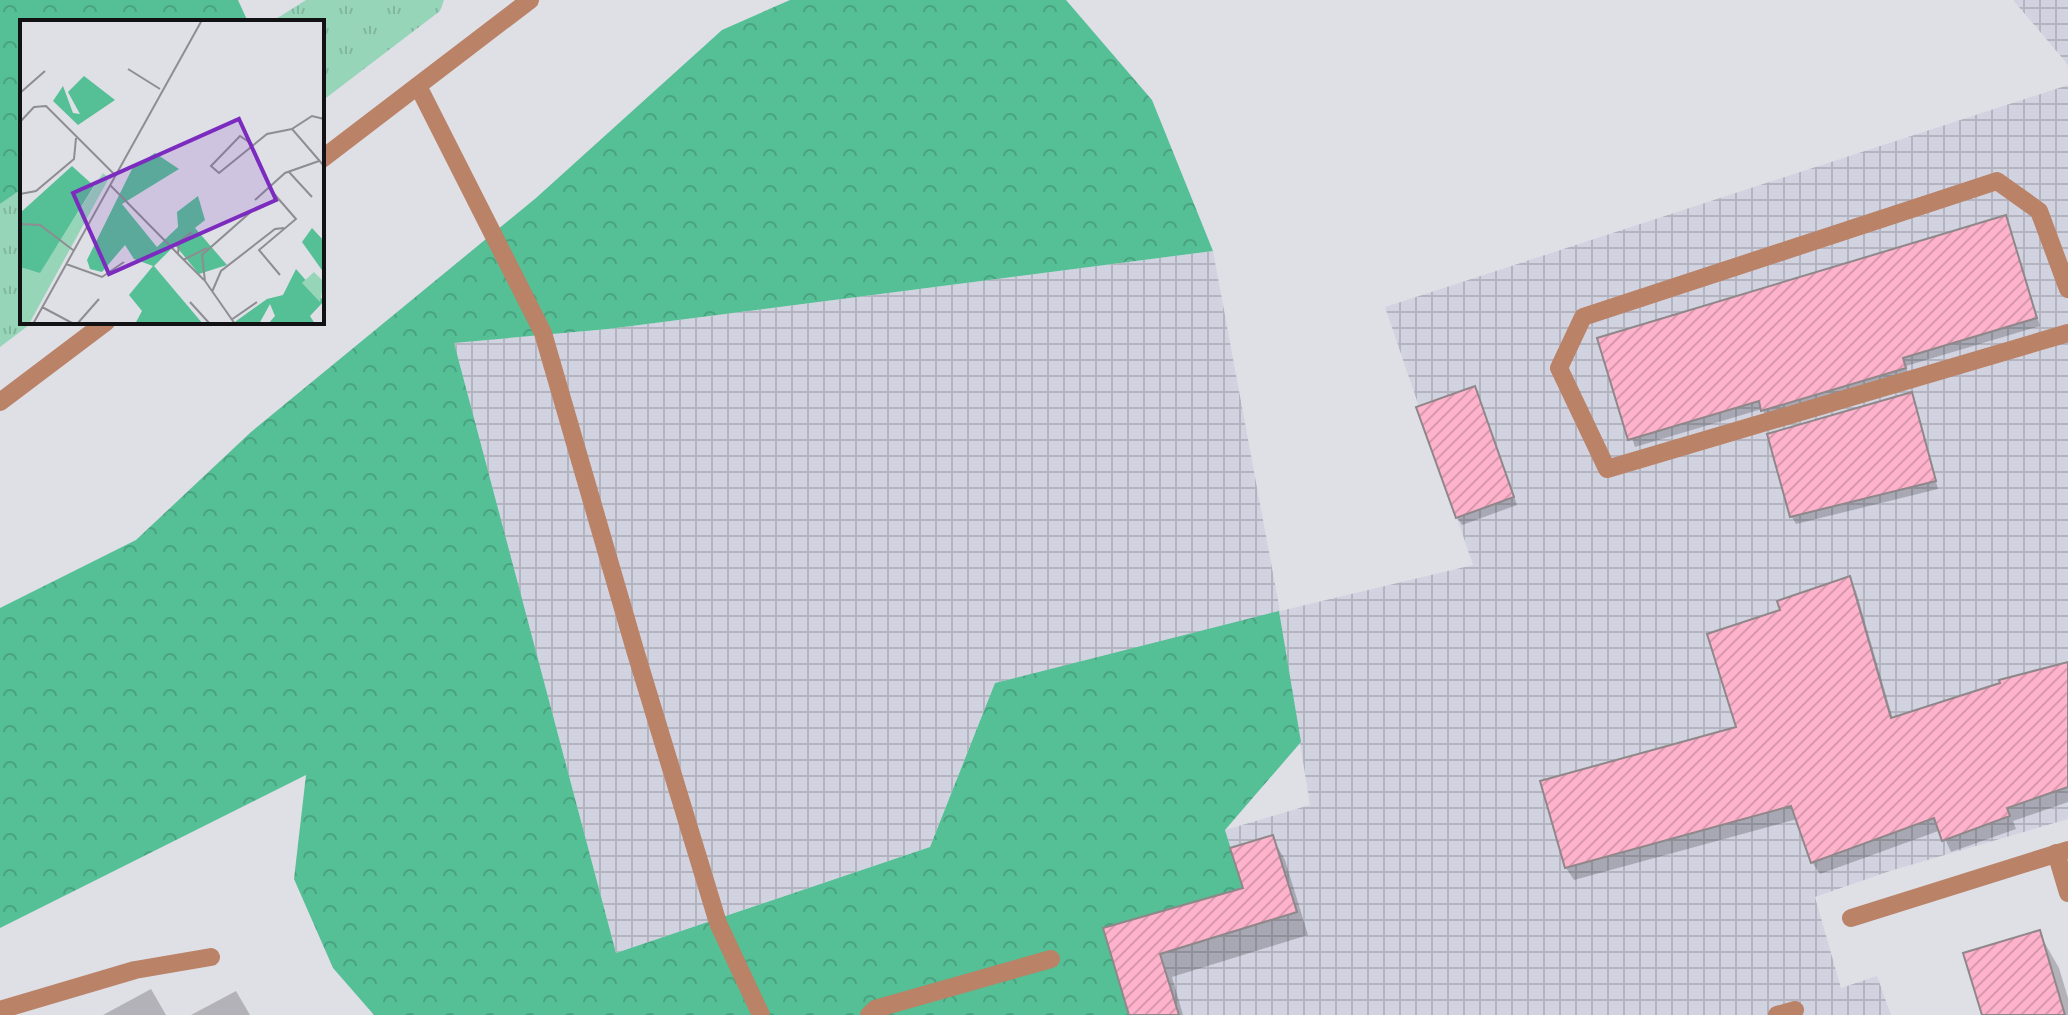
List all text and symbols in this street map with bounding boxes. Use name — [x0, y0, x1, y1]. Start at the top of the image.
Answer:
inset map — [20, 20, 324, 324]

